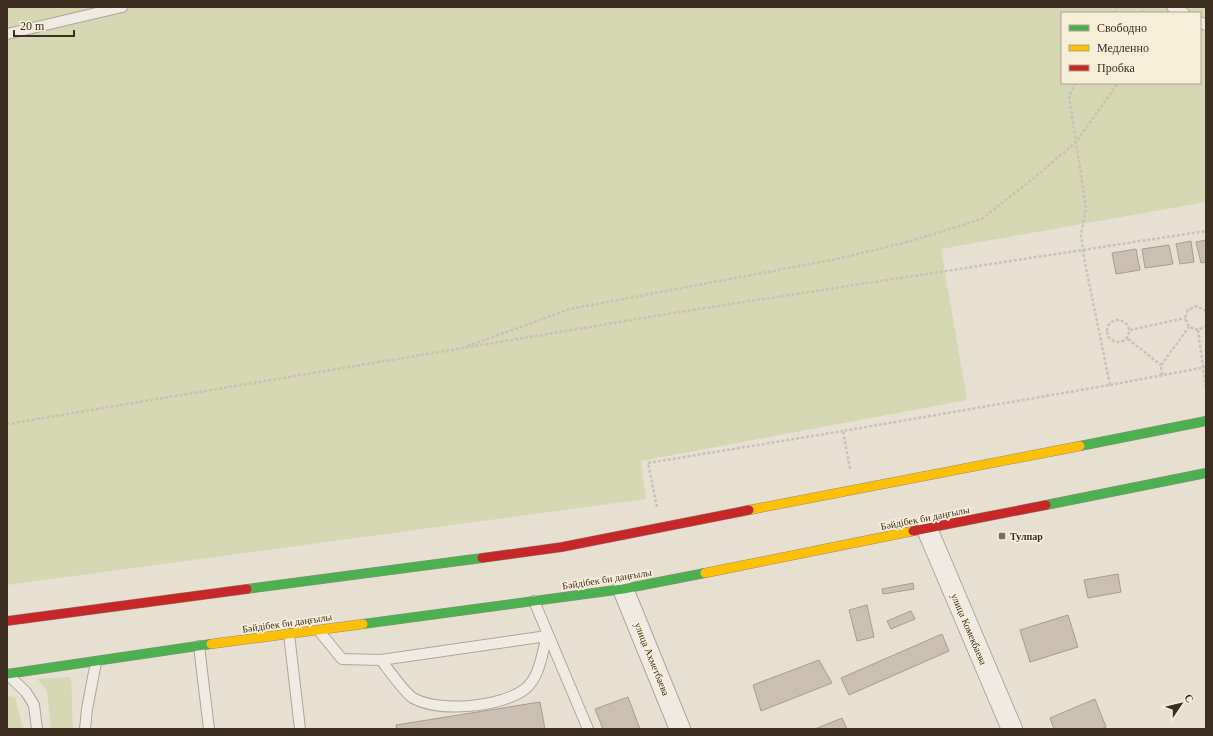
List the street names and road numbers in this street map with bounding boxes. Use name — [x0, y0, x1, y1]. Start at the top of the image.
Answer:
street label: Бәйдібек би даңғылы — [880, 504, 971, 532]
street label: Бәйдібек би даңғылы — [561, 566, 653, 592]
street label: улица Комекбаева — [949, 592, 989, 667]
street label: Бәйдібек би даңғылы — [241, 611, 333, 635]
street label: улица Ахметбаева — [632, 621, 672, 698]

